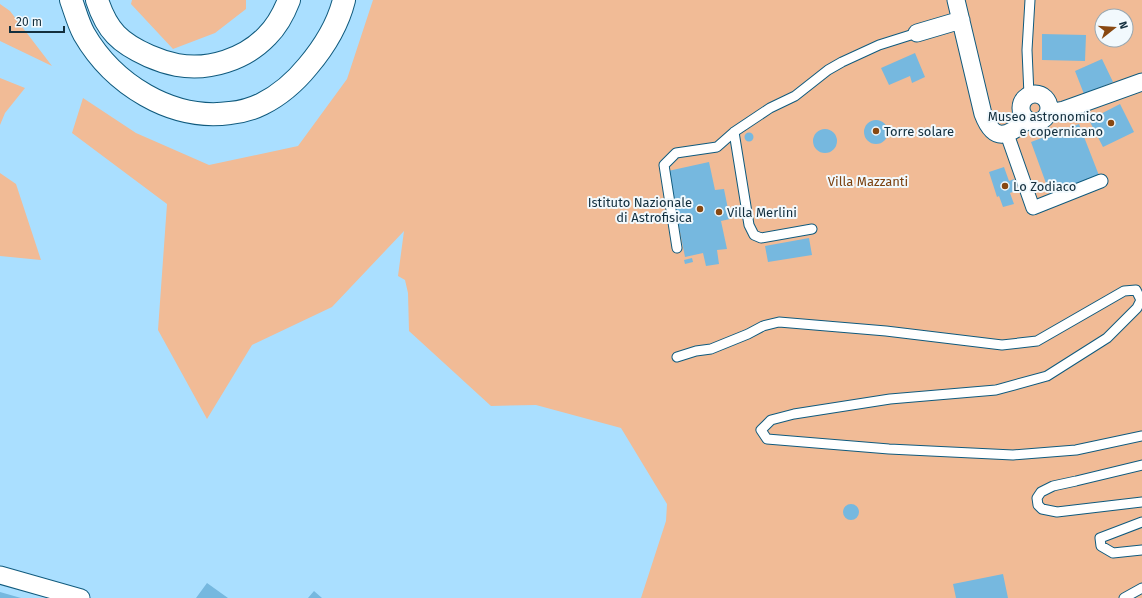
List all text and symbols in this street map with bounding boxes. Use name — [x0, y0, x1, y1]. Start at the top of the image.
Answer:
scale bar — [10, 8, 64, 34]
north arrow — [1094, 8, 1134, 48]
text: 20 m — [16, 15, 42, 29]
text: N — [1116, 20, 1130, 31]
place label: Museo astronomico e copernicano — [988, 109, 1103, 139]
marker: Museo astronomico e copernicano — [1106, 118, 1116, 128]
place label: Torre solare — [884, 124, 954, 139]
marker: Torre solare — [871, 126, 881, 136]
park label: Villa Mazzanti — [828, 174, 908, 189]
place label: Lo Zodiaco — [1013, 179, 1076, 194]
marker: Lo Zodiaco — [1000, 181, 1010, 191]
place label: Istituto Nazionale di Astrofisica — [588, 195, 692, 225]
marker: Istituto Nazionale di Astrofisica — [695, 204, 705, 214]
place label: Villa Merlini — [727, 205, 797, 220]
marker: Villa Merlini — [714, 207, 724, 217]

